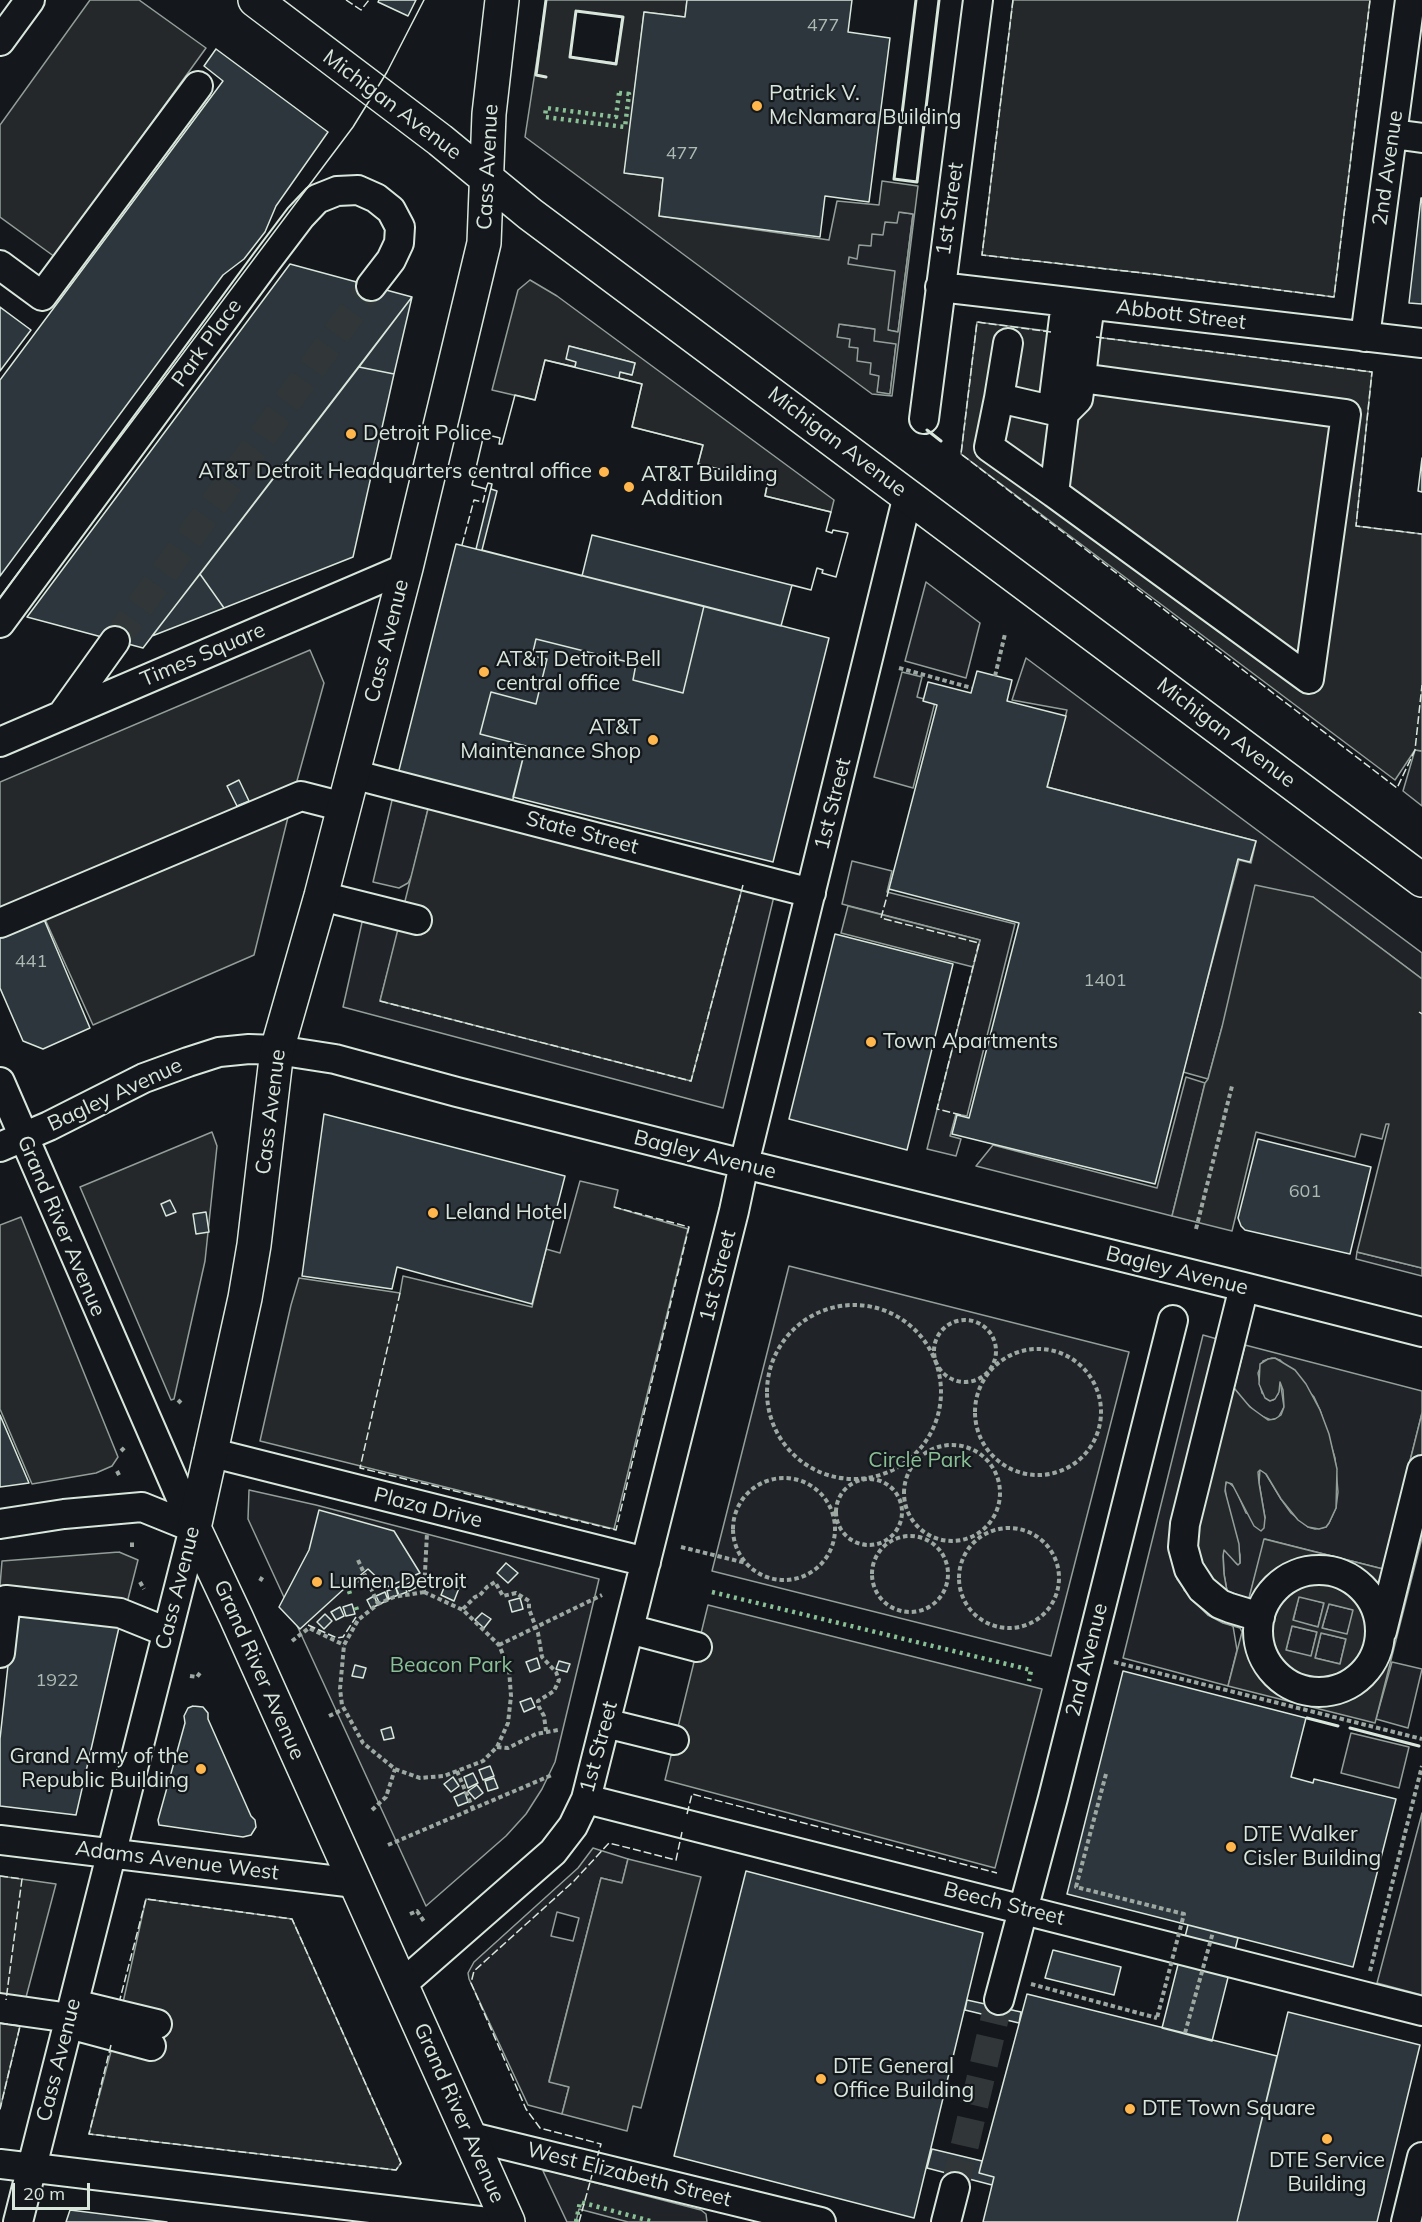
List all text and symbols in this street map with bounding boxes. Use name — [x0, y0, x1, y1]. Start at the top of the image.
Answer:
house number: 477 — [807, 15, 839, 37]
street label: Michigan Avenue — [318, 45, 466, 165]
place label: Patrick V. McNamara Building — [769, 81, 961, 131]
marker: Patrick V. McNamara Building — [750, 99, 764, 113]
street label: Cass Avenue — [472, 103, 504, 231]
street label: 2nd Avenue — [1367, 109, 1409, 227]
house number: 477 — [666, 143, 698, 165]
street label: 1st Street — [931, 161, 969, 257]
street label: Park Place — [167, 294, 247, 392]
street label: Abbott Street — [1115, 295, 1247, 335]
street label: Michigan Avenue — [763, 382, 911, 502]
place label: Detroit Police — [363, 421, 492, 447]
marker: Detroit Police — [344, 427, 358, 441]
place label: AT&T Detroit Headquarters central office — [198, 459, 592, 485]
place label: AT&T Building Addition — [641, 462, 778, 512]
marker: AT&T Detroit Headquarters central office — [597, 465, 611, 479]
marker: AT&T Building Addition — [622, 480, 636, 494]
street label: Cass Avenue — [360, 577, 414, 705]
street label: Times Square — [137, 617, 269, 693]
place label: AT&T Detroit Bell central office — [496, 647, 661, 697]
marker: AT&T Detroit Bell central office — [477, 665, 491, 679]
street label: Michigan Avenue — [1152, 673, 1300, 793]
place label: AT&T Maintenance Shop — [460, 715, 641, 765]
marker: AT&T Maintenance Shop — [646, 733, 660, 747]
street label: 1st Street — [809, 755, 857, 853]
street label: State Street — [523, 806, 641, 860]
house number: 441 — [15, 951, 47, 973]
house number: 1401 — [1083, 970, 1127, 992]
place label: Town Apartments — [883, 1029, 1058, 1055]
marker: Town Apartments — [864, 1035, 878, 1049]
street label: Cass Avenue — [251, 1048, 291, 1176]
street label: Bagley Avenue — [44, 1053, 186, 1137]
street label: Bagley Avenue — [631, 1125, 779, 1185]
street label: Grand River Avenue — [11, 1132, 111, 1320]
house number: 601 — [1289, 1181, 1321, 1203]
place label: Leland Hotel — [445, 1200, 567, 1226]
marker: Leland Hotel — [426, 1206, 440, 1220]
street label: 1st Street — [694, 1227, 742, 1325]
street label: Bagley Avenue — [1103, 1241, 1251, 1301]
park label: Circle Park — [868, 1448, 972, 1474]
street label: Plaza Drive — [371, 1482, 485, 1534]
street label: Cass Avenue — [151, 1524, 205, 1652]
place label: Lumen Detroit — [329, 1569, 466, 1595]
marker: Lumen Detroit — [310, 1575, 324, 1589]
street label: Grand River Avenue — [208, 1576, 310, 1764]
street label: 2nd Avenue — [1061, 1601, 1113, 1719]
park label: Beacon Park — [390, 1653, 512, 1679]
house number: 1922 — [35, 1670, 79, 1692]
street label: 1st Street — [575, 1698, 623, 1796]
place label: Grand Army of the Republic Building — [10, 1744, 189, 1794]
marker: Grand Army of the Republic Building — [194, 1762, 208, 1776]
place label: DTE Walker Cisler Building — [1243, 1822, 1381, 1872]
street label: Adams Avenue West — [74, 1836, 280, 1886]
marker: DTE Walker Cisler Building — [1224, 1840, 1238, 1854]
street label: Beech Street — [941, 1877, 1067, 1931]
street label: Cass Avenue — [32, 1996, 86, 2124]
street label: Grand River Avenue — [408, 2019, 510, 2207]
place label: DTE General Office Building — [833, 2054, 974, 2104]
marker: DTE General Office Building — [814, 2072, 828, 2086]
place label: DTE Town Square — [1142, 2096, 1316, 2122]
marker: DTE Town Square — [1123, 2102, 1137, 2116]
marker: DTE Service Building — [1320, 2132, 1334, 2146]
street label: West Elizabeth Street — [524, 2137, 734, 2213]
place label: DTE Service Building — [1269, 2148, 1385, 2198]
scale bar — [15, 2171, 93, 2209]
text: 20 m — [23, 2182, 65, 2205]

